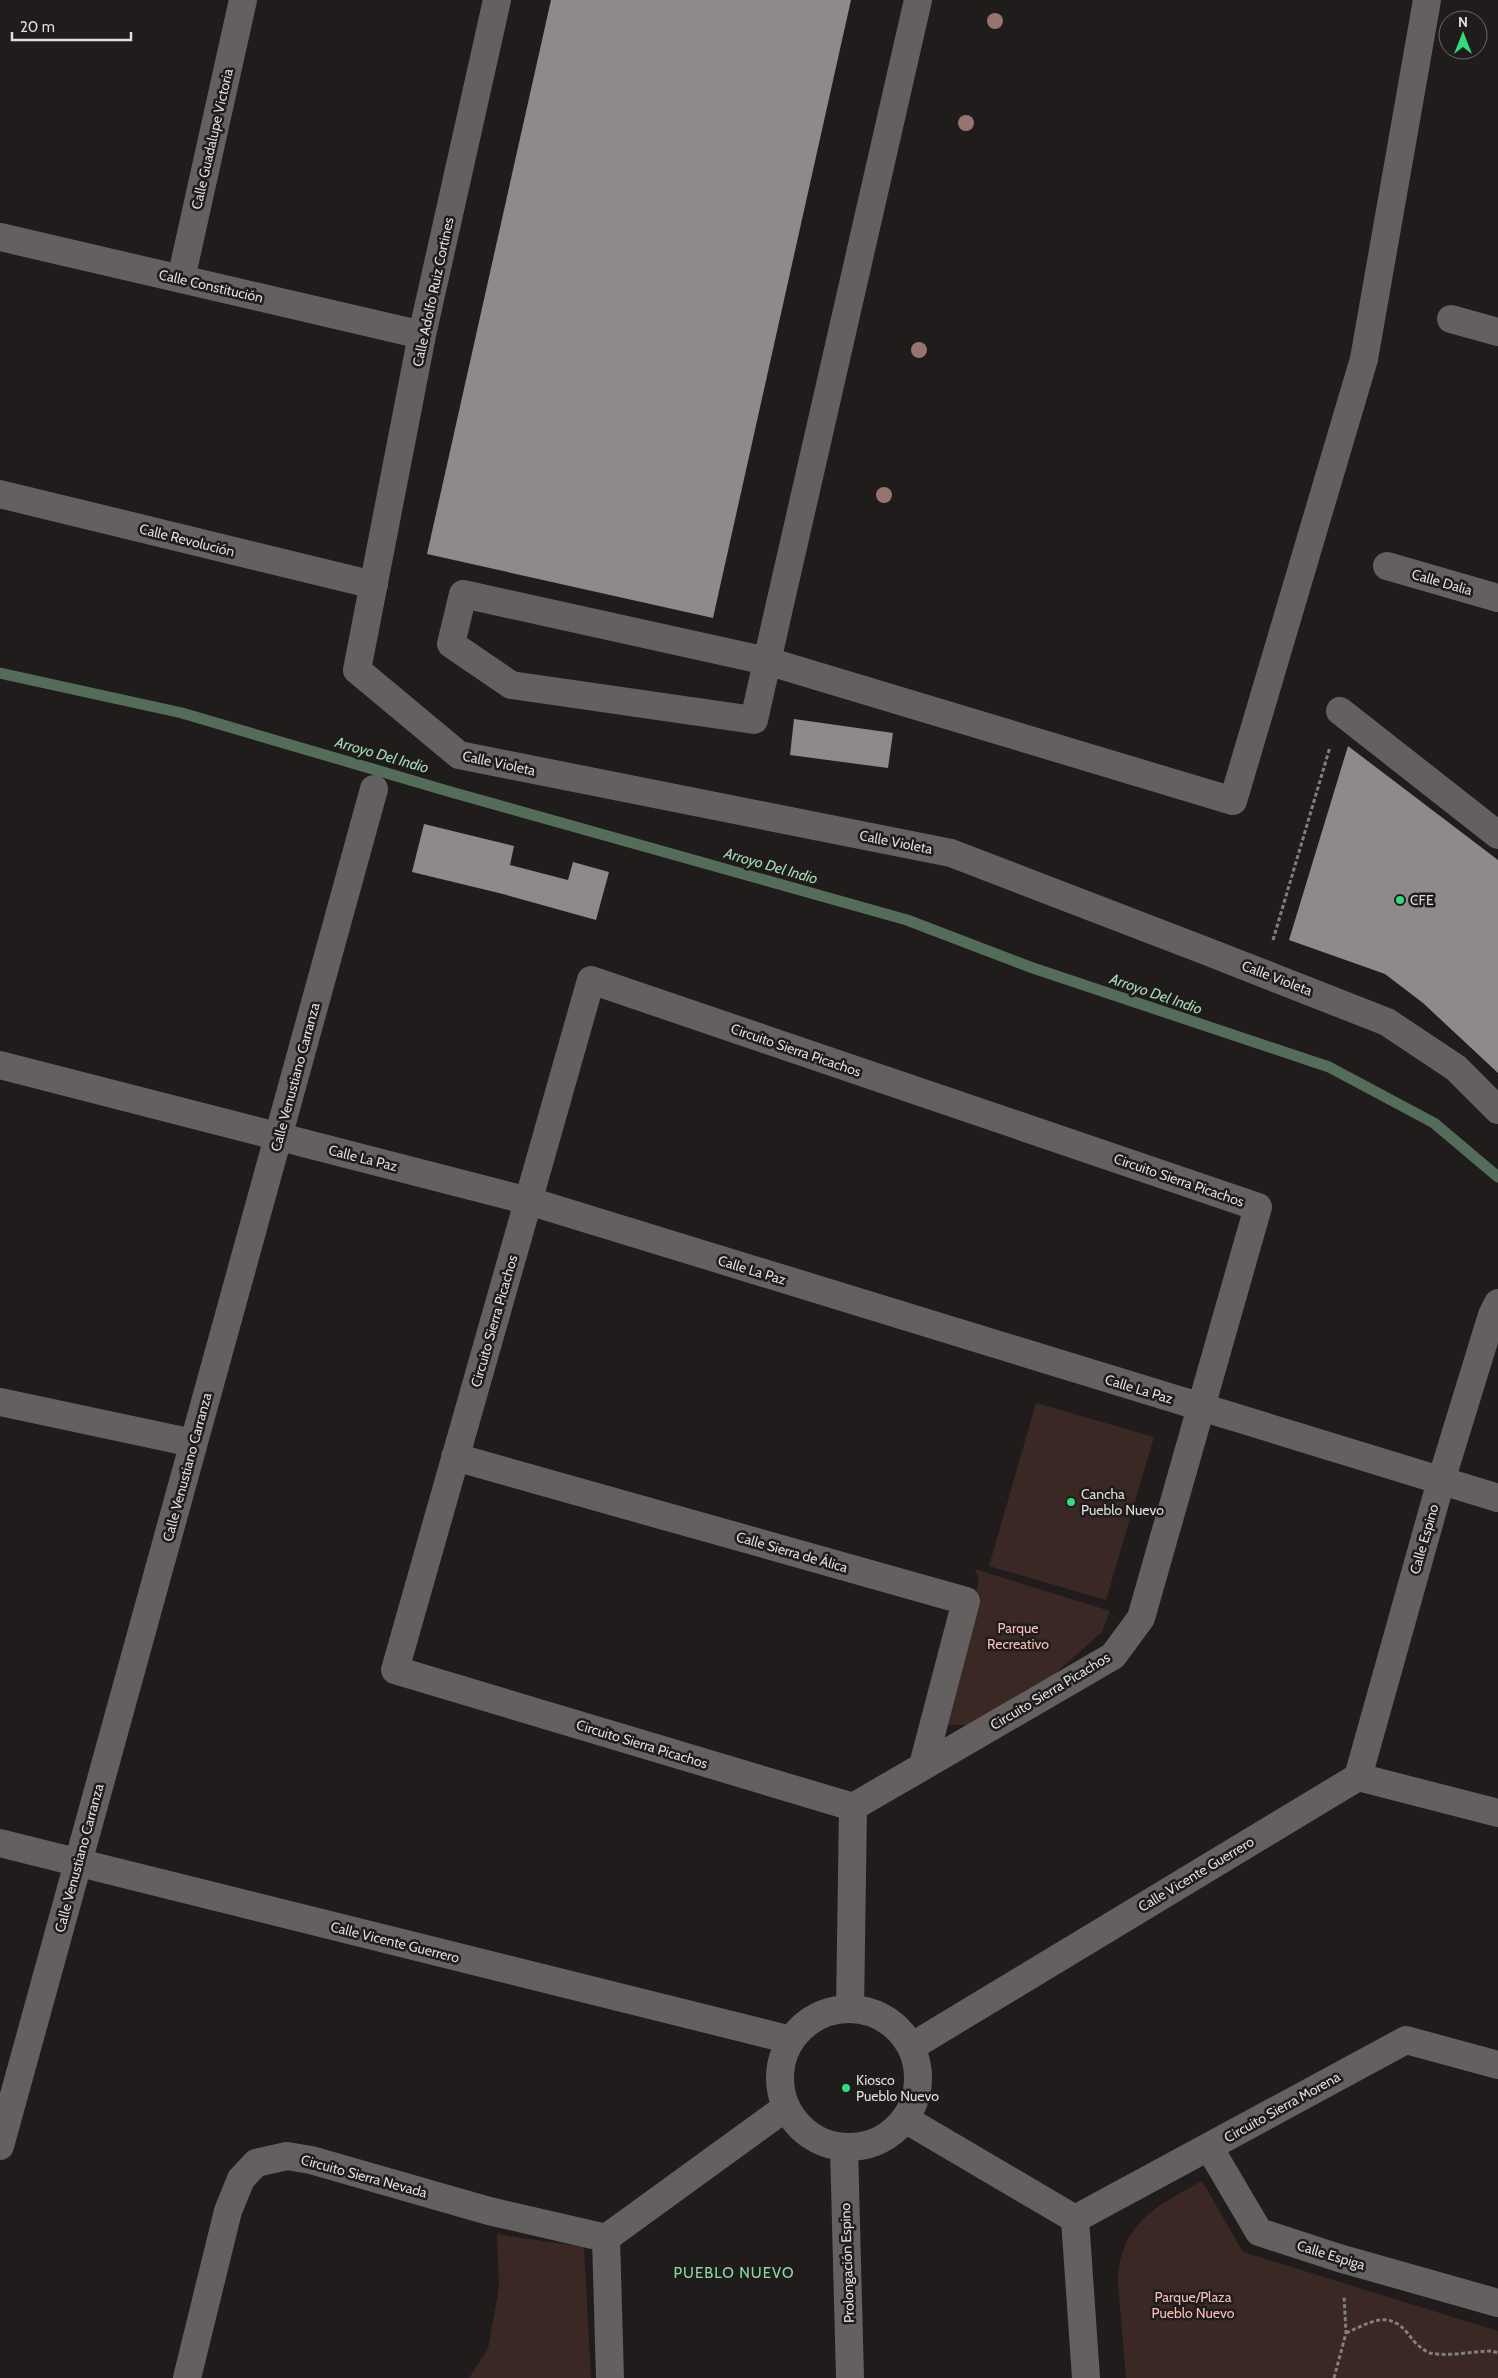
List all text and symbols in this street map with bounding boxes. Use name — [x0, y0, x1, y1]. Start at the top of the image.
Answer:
scale bar — [12, 10, 131, 42]
north arrow — [1438, 10, 1488, 60]
text: N — [1458, 13, 1468, 31]
text: 20 m — [20, 18, 55, 36]
street label: Calle Guadalupe Victoria — [187, 67, 237, 211]
street label: Calle Adolfo Ruiz Cortines — [408, 216, 458, 368]
street label: Calle Constitución — [157, 265, 265, 307]
street label: Calle Revolución — [138, 519, 237, 561]
street label: Calle Dalia — [1410, 565, 1475, 599]
water label: Arroyo Del Indio — [332, 733, 431, 777]
street label: Calle Violeta — [461, 747, 537, 780]
street label: Calle Violeta — [858, 826, 934, 858]
water label: Arroyo Del Indio — [721, 844, 820, 888]
place label: CFE — [1410, 891, 1434, 909]
marker: CFE — [1394, 894, 1406, 906]
street label: Calle Violeta — [1239, 956, 1315, 1000]
water label: Arroyo Del Indio — [1107, 969, 1205, 1018]
street label: Calle Venustiano Carranza — [266, 1000, 324, 1153]
street label: Circuito Sierra Picachos — [728, 1019, 864, 1081]
street label: Calle La Paz — [327, 1141, 400, 1175]
street label: Circuito Sierra Picachos — [1111, 1149, 1247, 1211]
street label: Calle La Paz — [716, 1251, 789, 1289]
street label: Circuito Sierra Picachos — [467, 1253, 522, 1389]
street label: Calle La Paz — [1103, 1370, 1176, 1408]
street label: Calle Venustiano Carranza — [158, 1390, 216, 1543]
place label: Cancha Pueblo Nuevo — [1081, 1485, 1164, 1519]
marker: Cancha Pueblo Nuevo — [1065, 1496, 1077, 1508]
street label: Calle Espino — [1405, 1502, 1443, 1576]
street label: Calle Sierra de Álica — [734, 1527, 850, 1577]
park label: Parque Recreativo — [987, 1619, 1049, 1653]
street label: Circuito Sierra Picachos — [987, 1648, 1113, 1734]
street label: Circuito Sierra Picachos — [574, 1715, 710, 1773]
street label: Calle Venustiano Carranza — [50, 1781, 108, 1934]
street label: Calle Vicente Guerrero — [1135, 1832, 1257, 1916]
street label: Calle Vicente Guerrero — [329, 1917, 462, 1967]
street label: Circuito Sierra Morena — [1221, 2067, 1344, 2146]
place label: Kiosco Pueblo Nuevo — [856, 2071, 939, 2105]
marker: Kiosco Pueblo Nuevo — [840, 2082, 852, 2094]
street label: Circuito Sierra Nevada — [299, 2150, 429, 2202]
street label: Prolongación Espino — [836, 2202, 858, 2323]
street label: Calle Espiga — [1295, 2236, 1367, 2274]
district label: PUEBLO NUEVO — [673, 2264, 795, 2282]
park label: Parque/Plaza Pueblo Nuevo — [1152, 2288, 1235, 2322]

